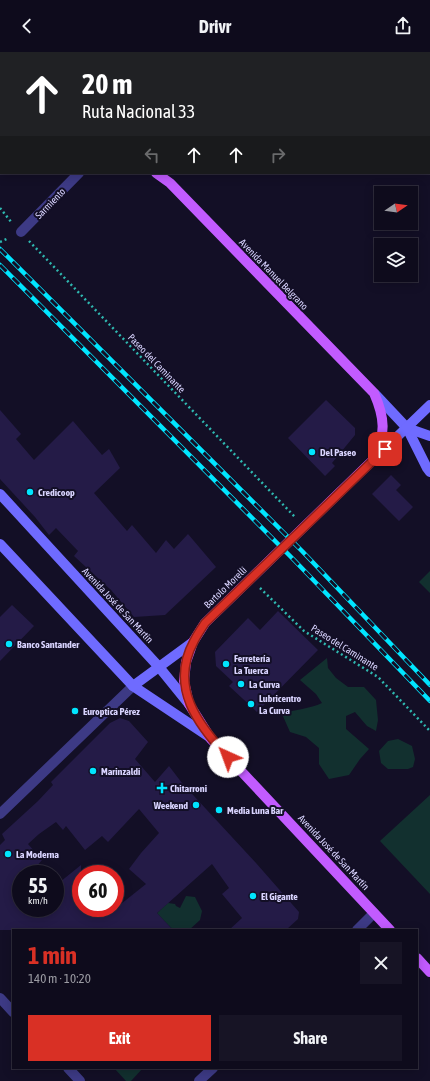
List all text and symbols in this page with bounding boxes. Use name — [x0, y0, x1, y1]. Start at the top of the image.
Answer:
icon: back — [16, 15, 38, 37]
icon: share — [392, 15, 414, 37]
text: Drivr — [199, 16, 231, 37]
icon: ahead — [16, 68, 68, 120]
text: 20 m — [82, 68, 132, 100]
text: Ruta Nacional 33 — [82, 101, 195, 122]
icon: left — [141, 144, 163, 166]
icon: ahead — [183, 144, 205, 166]
icon: ahead — [225, 144, 247, 166]
icon: right — [267, 144, 289, 166]
street label: Sarmiento — [33, 186, 68, 221]
north arrow — [374, 186, 418, 230]
map controls — [374, 186, 418, 282]
street label: Avenida Manuel Belgrano — [237, 237, 310, 312]
button: layers — [374, 238, 418, 282]
street label: Paseo del Caminante — [126, 332, 188, 395]
pin — [368, 432, 402, 466]
icon: arrive — [374, 438, 396, 460]
marker: Del Paseo — [307, 447, 317, 457]
place label: Del Paseo — [320, 447, 357, 458]
marker: Credicoop — [25, 487, 35, 497]
place label: Credicoop — [38, 487, 75, 498]
street label: Bartolo Morelli — [202, 564, 249, 610]
street label: Avenida José de San Martín — [80, 566, 155, 645]
street label: Paseo del Caminante — [309, 622, 381, 673]
marker: Banco Santander — [4, 639, 14, 649]
place label: Banco Santander — [17, 639, 80, 650]
place label: Ferretería La Tuerca — [234, 653, 270, 676]
marker: Ferretería La Tuerca — [221, 659, 231, 669]
marker: La Curva — [236, 679, 246, 689]
place label: La Curva — [249, 679, 280, 690]
place label: Lubricentro La Curva — [259, 693, 302, 716]
marker: Lubricentro La Curva — [246, 699, 256, 709]
marker: Europtica Pérez — [70, 706, 80, 716]
place label: Europtica Pérez — [83, 706, 140, 717]
position arrow — [207, 736, 249, 778]
marker: Marinzaldi — [88, 766, 98, 776]
place label: Marinzaldi — [101, 766, 140, 777]
marker: Chitarroni — [157, 783, 167, 793]
place label: Chitarroni — [170, 783, 207, 794]
place label: Weekend — [153, 800, 188, 811]
marker: Weekend — [191, 800, 201, 810]
marker: Media Luna Bar — [214, 805, 224, 815]
place label: Media Luna Bar — [227, 805, 284, 816]
street label: Avenida José de San Martín — [296, 813, 371, 892]
marker: La Moderna — [3, 849, 13, 859]
place label: La Moderna — [16, 849, 59, 860]
speed limit sign: 60 — [72, 865, 124, 917]
text: 55 — [29, 874, 47, 897]
marker: El Gigante — [248, 891, 258, 901]
place label: El Gigante — [261, 891, 298, 902]
text: km/h — [28, 895, 48, 906]
text: 1 min — [28, 942, 77, 969]
button: close — [360, 942, 402, 984]
text: 140 m · 10:20 — [28, 971, 91, 986]
button: Exit — [28, 1015, 211, 1061]
button: Share — [219, 1015, 402, 1061]

